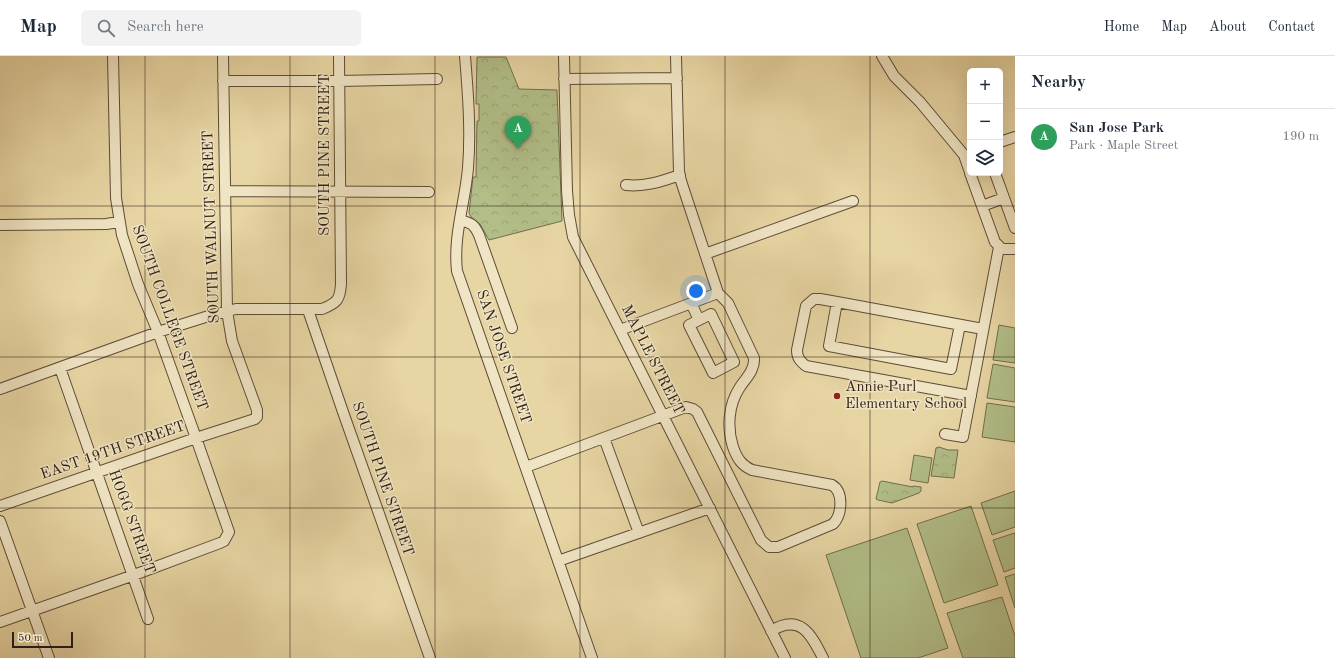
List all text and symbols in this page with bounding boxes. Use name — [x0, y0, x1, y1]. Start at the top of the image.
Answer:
search box — [81, 10, 361, 46]
icon: search — [95, 17, 117, 39]
text: Map — [20, 18, 57, 37]
text: Search here — [127, 20, 204, 35]
text: Home — [1104, 20, 1139, 34]
text: Map — [1161, 20, 1187, 34]
text: About — [1209, 20, 1246, 34]
text: Contact — [1268, 20, 1315, 34]
map controls — [967, 68, 1003, 176]
button: + — [967, 68, 1003, 104]
street label: SOUTH PINE STREET — [318, 74, 333, 236]
text: Nearby — [1031, 74, 1086, 91]
button: − — [967, 104, 1003, 140]
pin: A — [505, 116, 531, 149]
text: San Jose Park — [1069, 121, 1164, 136]
street label: SOUTH WALNUT STREET — [201, 130, 223, 324]
text: A — [1039, 130, 1049, 143]
text: 190 m — [1282, 130, 1319, 143]
text: Park · Maple Street — [1069, 139, 1178, 152]
button: layers — [967, 140, 1003, 176]
street label: SOUTH COLLEGE STREET — [128, 223, 210, 413]
your location — [686, 281, 706, 301]
street label: SAN JOSE STREET — [473, 288, 533, 426]
street label: MAPLE STREET — [618, 303, 686, 417]
place label: Annie Purl Elementary School — [845, 380, 967, 412]
marker: Annie Purl Elementary School — [832, 391, 842, 401]
street label: SOUTH PINE STREET — [349, 400, 415, 558]
street label: EAST 19TH STREET — [39, 419, 187, 483]
street label: HOGG STREET — [105, 468, 157, 576]
scale bar — [12, 630, 73, 649]
text: 50 m — [18, 633, 43, 644]

